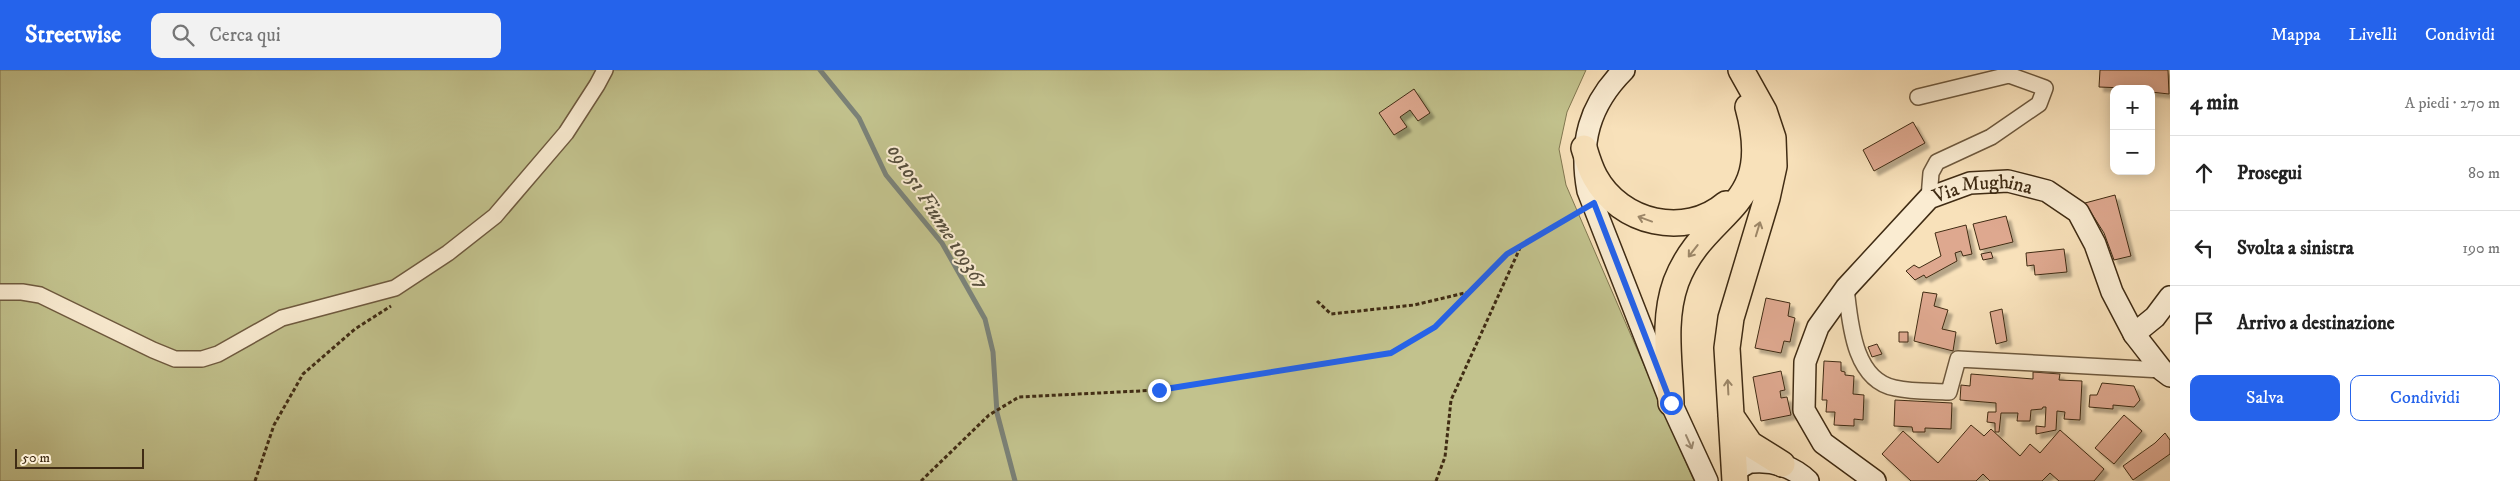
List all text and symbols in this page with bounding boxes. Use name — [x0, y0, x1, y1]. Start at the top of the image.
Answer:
search box — [151, 13, 501, 58]
text: Streetwise — [25, 20, 121, 50]
icon: search — [169, 21, 197, 49]
text: Cerca qui — [209, 24, 281, 47]
text: Mappa — [2271, 24, 2321, 46]
text: Livelli — [2349, 24, 2397, 46]
text: Condividi — [2425, 24, 2495, 46]
map controls — [2110, 85, 2155, 175]
button: + — [2110, 85, 2155, 130]
text: 4 min — [2190, 90, 2239, 116]
text: A piedi · 270 m — [2405, 93, 2500, 113]
button: − — [2110, 130, 2155, 175]
water label: 091051 Fiume 109367 — [881, 139, 994, 295]
icon: ahead — [2190, 159, 2218, 187]
text: Prosegui — [2237, 162, 2302, 185]
text: 80 m — [2468, 163, 2500, 183]
street label: Via Mughina — [1928, 170, 2036, 210]
one-way arrow — [1638, 214, 1654, 223]
one-way arrow — [1754, 222, 1763, 237]
icon: left — [2190, 234, 2218, 262]
text: Svolta a sinistra — [2237, 237, 2354, 260]
text: 190 m — [2462, 238, 2500, 258]
one-way arrow — [1688, 244, 1699, 257]
icon: arrive — [2190, 309, 2218, 337]
text: Arrivo a destinazione — [2237, 312, 2395, 335]
button: Salva — [2190, 375, 2340, 421]
button: Condividi — [2350, 375, 2500, 421]
route end — [1148, 379, 1171, 402]
one-way arrow — [1723, 379, 1732, 395]
route start — [1660, 392, 1683, 415]
one-way arrow — [1685, 434, 1695, 449]
scale bar — [15, 446, 144, 469]
text: 50 m — [22, 449, 50, 467]

